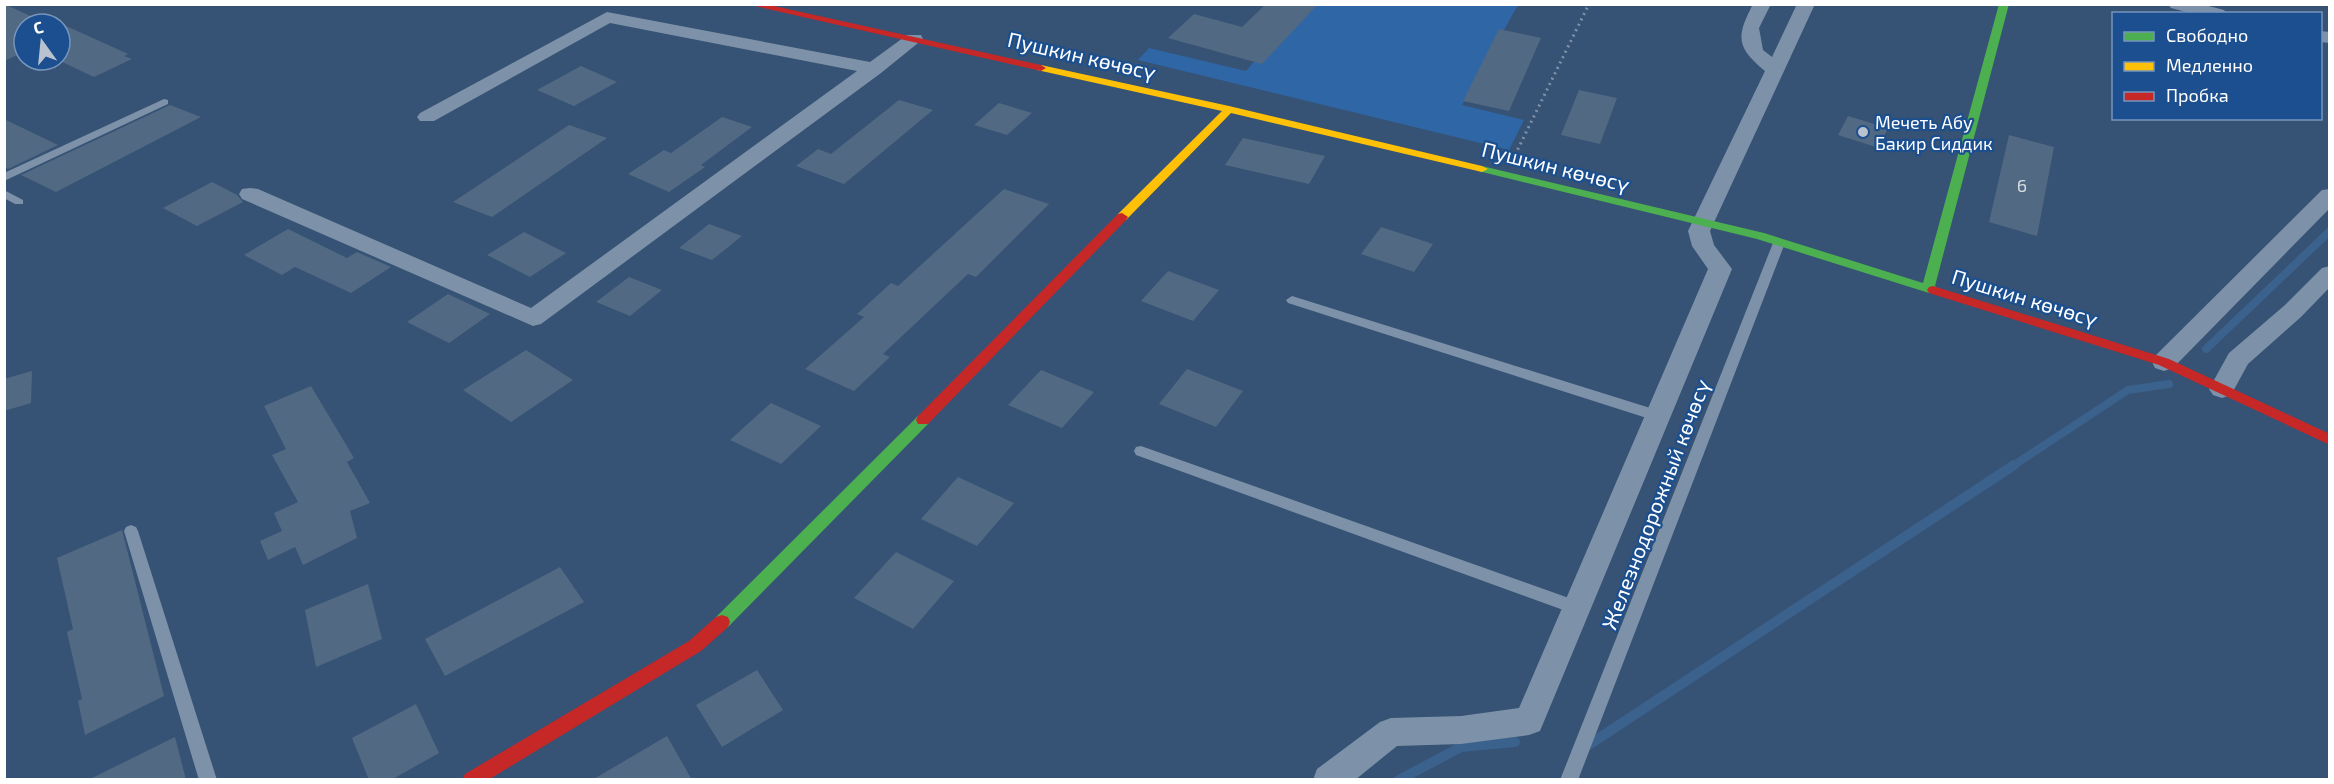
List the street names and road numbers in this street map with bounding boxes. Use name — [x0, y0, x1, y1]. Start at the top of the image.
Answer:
street label: Пушкин көчөсү — [1005, 26, 1159, 85]
street label: Пушкин көчөсү — [1479, 136, 1632, 197]
street label: Пушкин көчөсү — [1949, 263, 2101, 332]
street label: Железнодорожный көчөсү — [1596, 375, 1714, 633]

